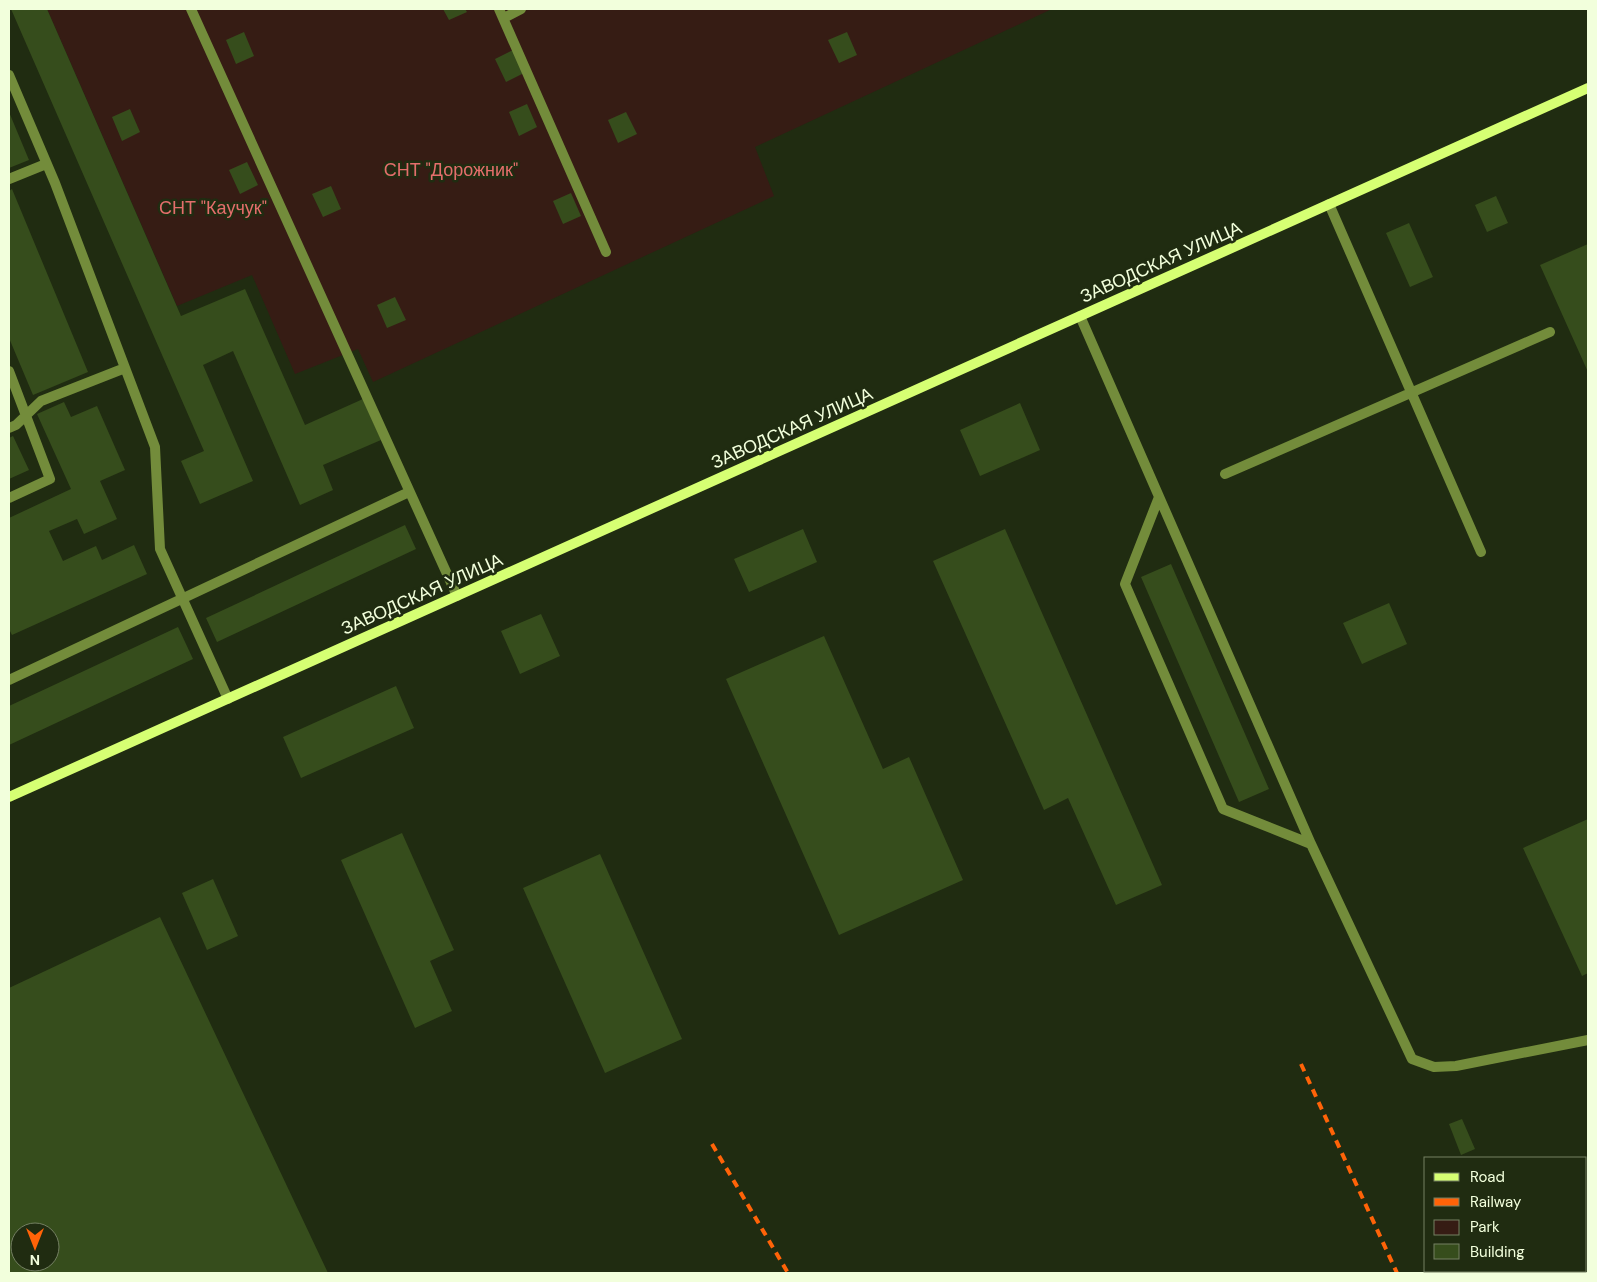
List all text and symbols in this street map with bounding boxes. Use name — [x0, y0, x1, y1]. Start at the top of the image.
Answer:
park label: СНТ "Дорожник" — [384, 158, 518, 182]
park label: СНТ "Каучук" — [159, 196, 267, 220]
street label: ЗАВОДСКАЯ УЛИЦА — [1077, 216, 1245, 308]
street label: ЗАВОДСКАЯ УЛИЦА — [708, 382, 876, 474]
street label: ЗАВОДСКАЯ УЛИЦА — [338, 548, 506, 640]
legend — [1424, 1157, 1587, 1272]
text: Road — [1470, 1167, 1505, 1187]
text: Railway — [1470, 1192, 1522, 1212]
text: Park — [1470, 1217, 1500, 1237]
north arrow — [10, 1222, 60, 1272]
text: Building — [1470, 1242, 1525, 1262]
text: N — [30, 1251, 40, 1269]

